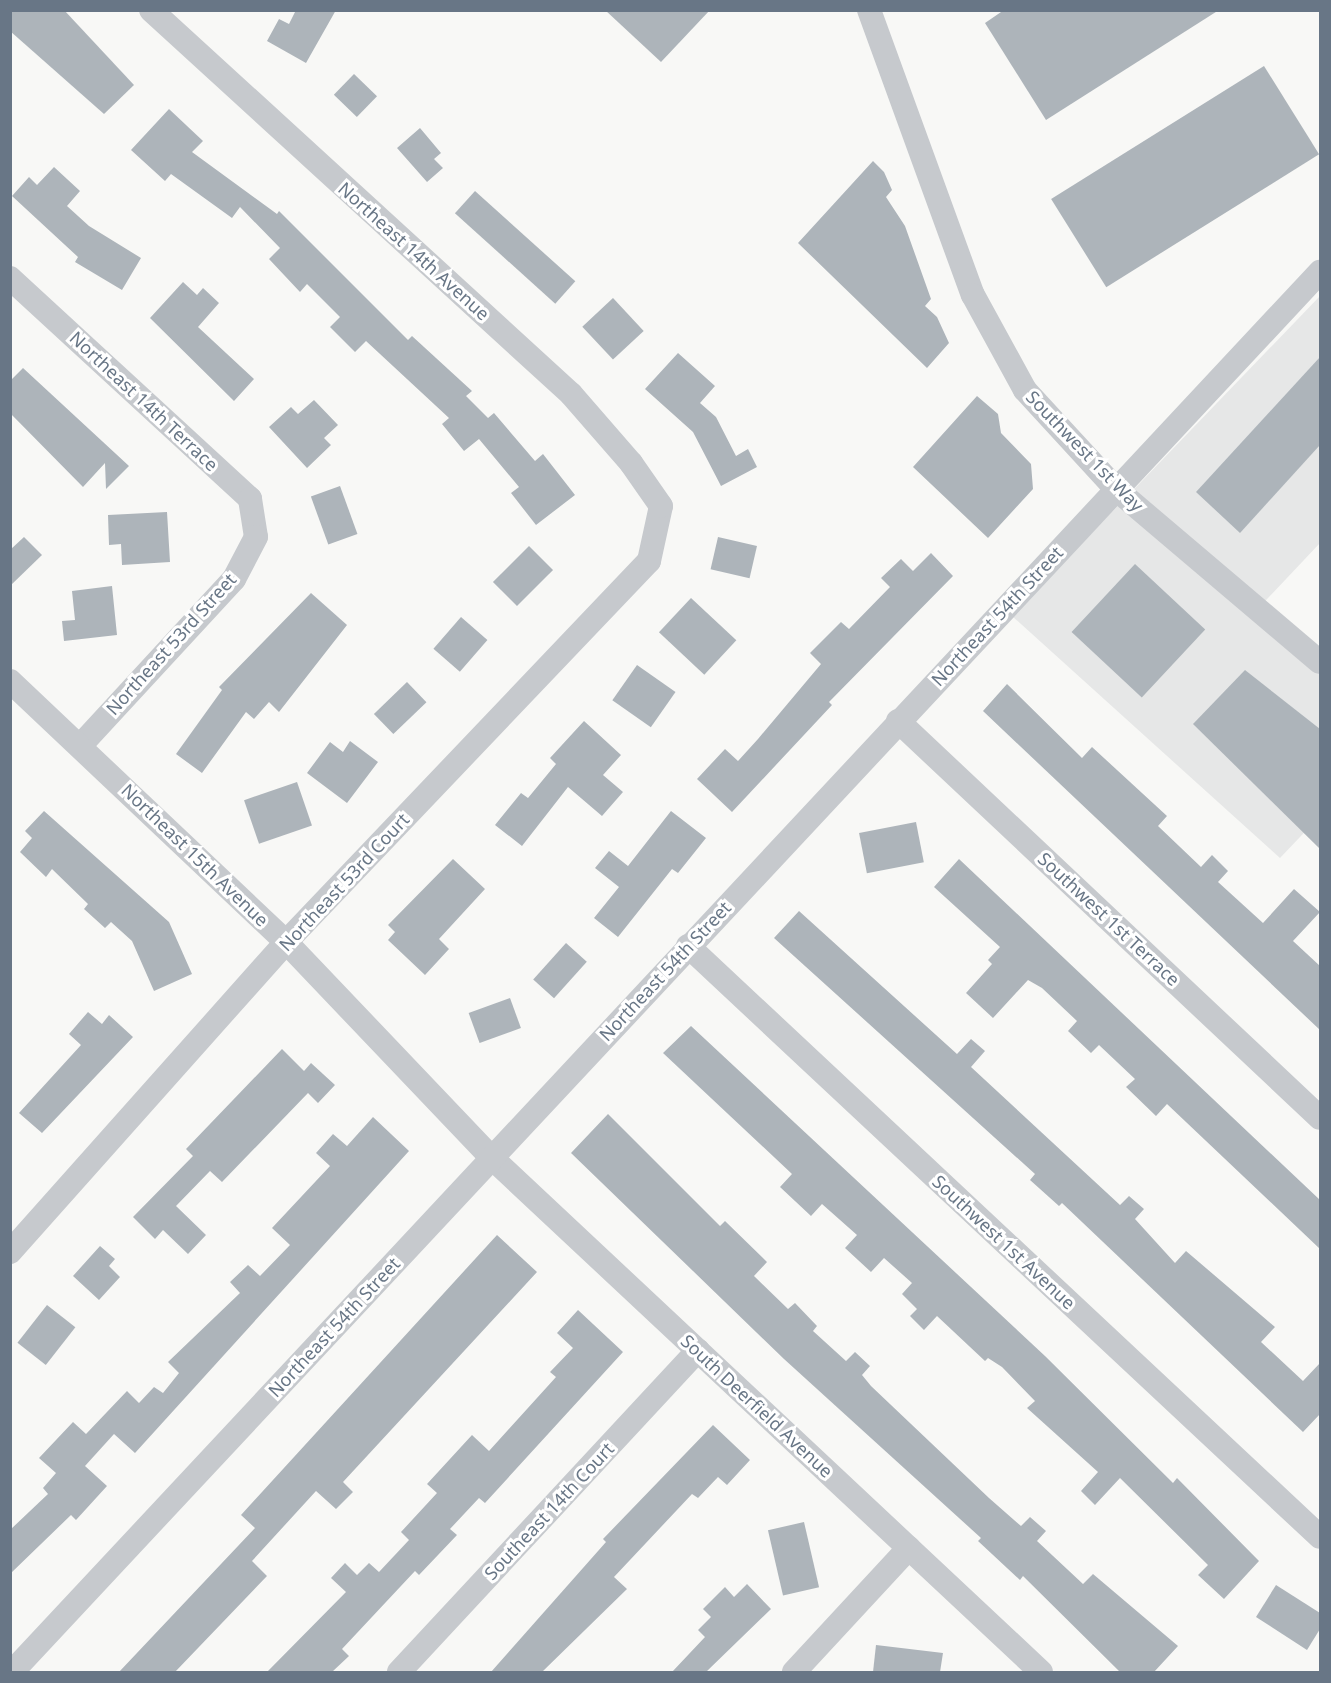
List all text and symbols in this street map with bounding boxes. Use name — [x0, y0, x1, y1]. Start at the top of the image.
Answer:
street label: Northeast 14th Avenue — [334, 177, 494, 325]
street label: Northeast 14th Terrace — [65, 327, 223, 475]
street label: Southwest 1st Way — [1022, 386, 1148, 516]
street label: Northeast 54th Street — [927, 542, 1067, 690]
street label: Northeast 53rd Street — [102, 569, 240, 719]
street label: Northeast 15th Avenue — [117, 779, 273, 931]
street label: Northeast 53rd Court — [275, 809, 413, 955]
street label: Southwest 1st Terrace — [1034, 848, 1184, 990]
street label: Northeast 54th Street — [595, 897, 735, 1045]
street label: Southwest 1st Avenue — [928, 1170, 1080, 1314]
street label: Northeast 54th Street — [264, 1253, 404, 1401]
street label: South Deerfield Avenue — [677, 1330, 837, 1482]
street label: Southeast 14th Court — [480, 1438, 618, 1584]

